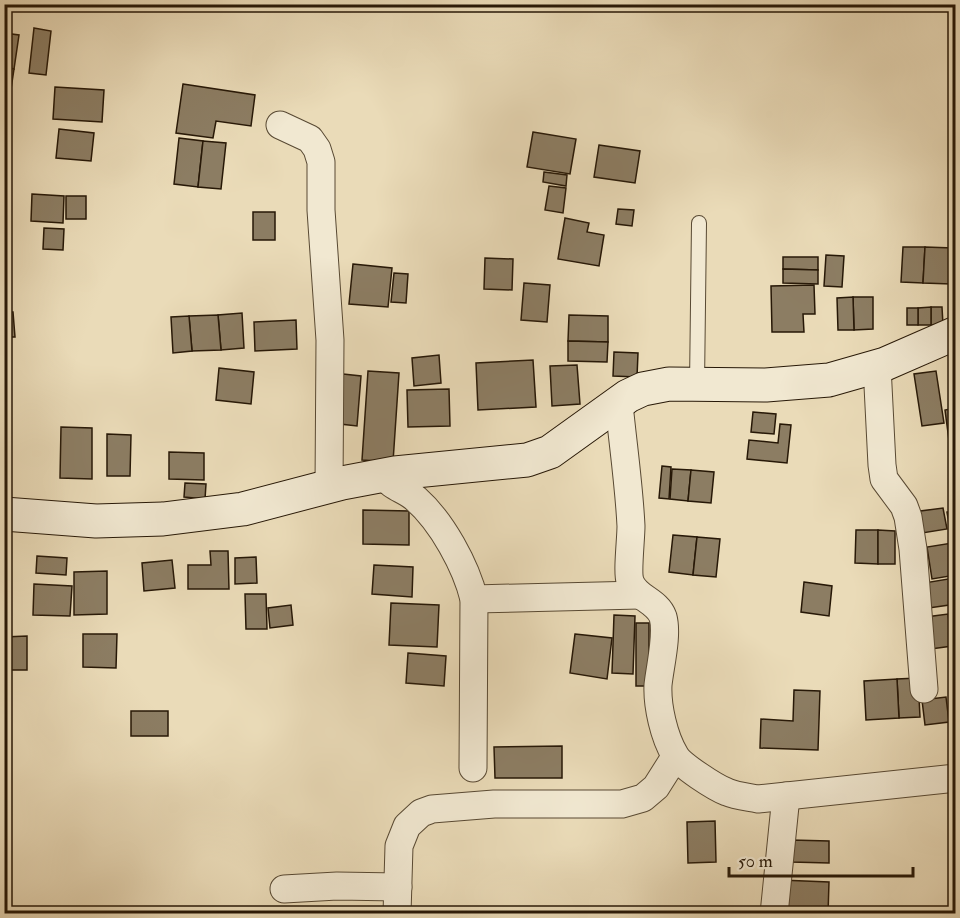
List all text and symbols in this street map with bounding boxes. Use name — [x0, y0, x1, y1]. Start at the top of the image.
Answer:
scale bar — [729, 840, 914, 878]
text: 50 m — [738, 850, 773, 873]

